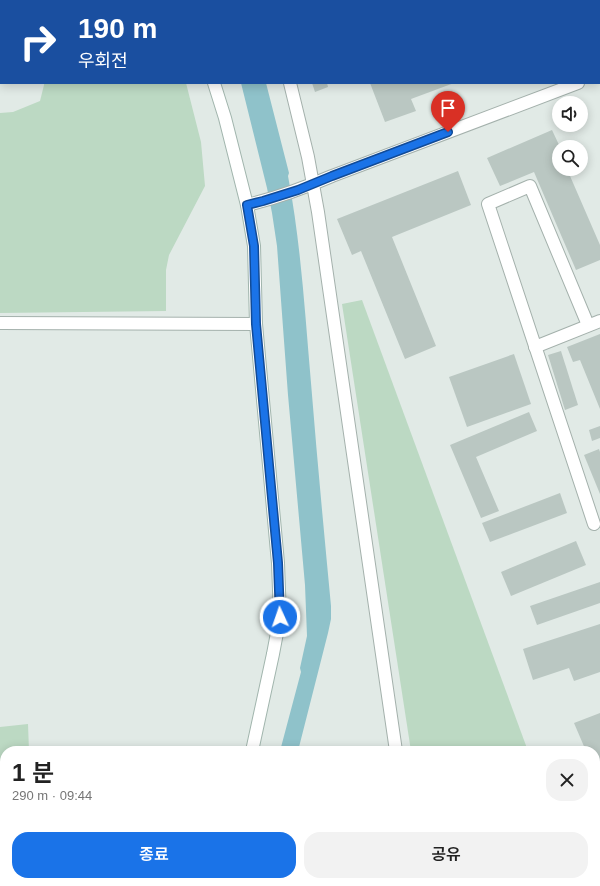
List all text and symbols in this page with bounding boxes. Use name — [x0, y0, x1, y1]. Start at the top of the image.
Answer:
text: 190 m — [78, 13, 157, 44]
icon: right — [12, 16, 64, 68]
text: 우회전 — [78, 51, 128, 71]
pin — [431, 91, 465, 132]
map controls — [552, 96, 588, 176]
button: sound — [552, 96, 588, 132]
icon: arrive — [437, 97, 459, 119]
button: search — [552, 140, 588, 176]
position arrow — [259, 596, 301, 638]
text: 1 분 — [12, 759, 54, 786]
button: close — [546, 759, 588, 801]
text: 290 m · 09:44 — [12, 788, 92, 803]
button: 종료 — [12, 832, 296, 878]
button: 공유 — [304, 832, 588, 878]

